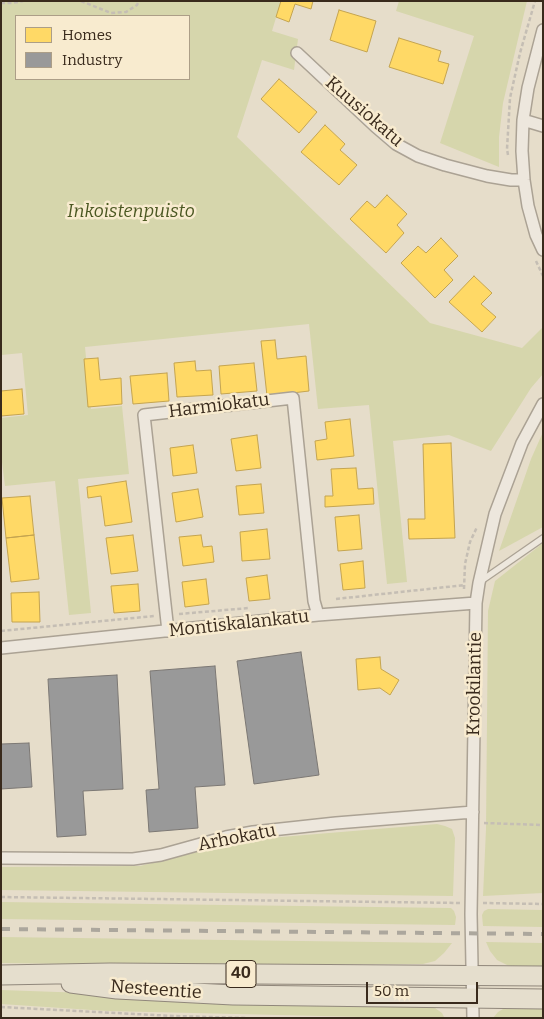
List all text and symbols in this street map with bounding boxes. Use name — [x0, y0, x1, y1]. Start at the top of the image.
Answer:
legend — [15, 15, 190, 80]
text: Homes — [62, 26, 112, 44]
text: Industry — [62, 51, 122, 69]
street label: Kuusiokatu — [321, 72, 407, 152]
park label: Inkoistenpuisto — [67, 201, 195, 223]
street label: Harmiokatu — [167, 389, 271, 423]
street label: Montiskalankatu — [168, 606, 310, 642]
street label: Krookilantie — [463, 632, 487, 736]
street label: Arhokatu — [196, 820, 278, 856]
road number: 40 — [226, 961, 256, 988]
scale bar — [369, 972, 482, 1004]
street label: Nesteentie — [110, 976, 202, 1004]
text: 50 m — [374, 982, 409, 1000]

